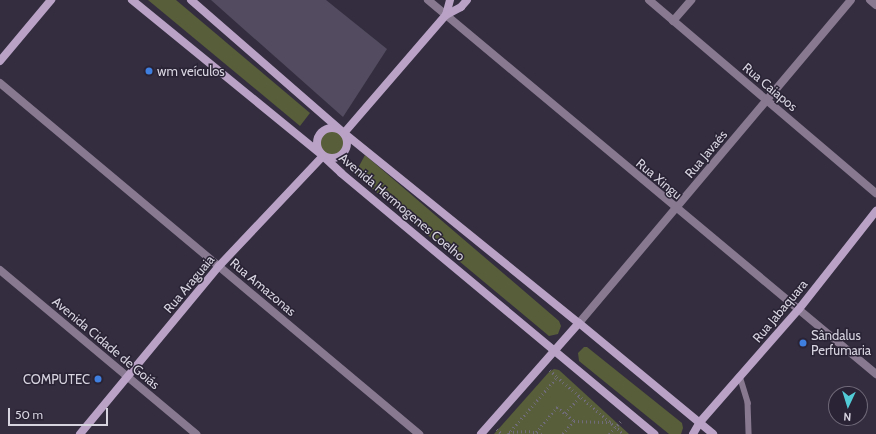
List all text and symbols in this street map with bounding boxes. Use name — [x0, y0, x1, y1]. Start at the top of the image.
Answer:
street label: Rua Caiapos — [739, 60, 801, 114]
place label: wm veículos — [157, 63, 225, 79]
marker: wm veículos — [144, 66, 154, 76]
street label: Rua Javaés — [682, 127, 730, 181]
street label: Avenida Hermogenes Coelho — [336, 150, 468, 264]
street label: Rua Xingu — [633, 155, 685, 203]
street label: Rua Araguaia — [160, 252, 218, 316]
street label: Rua Amazonas — [227, 255, 299, 319]
street label: Rua Jabaquara — [749, 276, 811, 346]
street label: Avenida Cidade de Goiás — [49, 294, 163, 392]
place label: Sândalus Perfumaria — [811, 328, 871, 359]
marker: Sândalus Perfumaria — [798, 338, 808, 348]
place label: COMPUTEC — [23, 371, 90, 387]
marker: COMPUTEC — [93, 374, 103, 384]
north arrow — [828, 386, 868, 426]
scale bar — [10, 400, 110, 426]
text: 50 m — [15, 407, 43, 422]
text: N — [843, 410, 852, 424]

